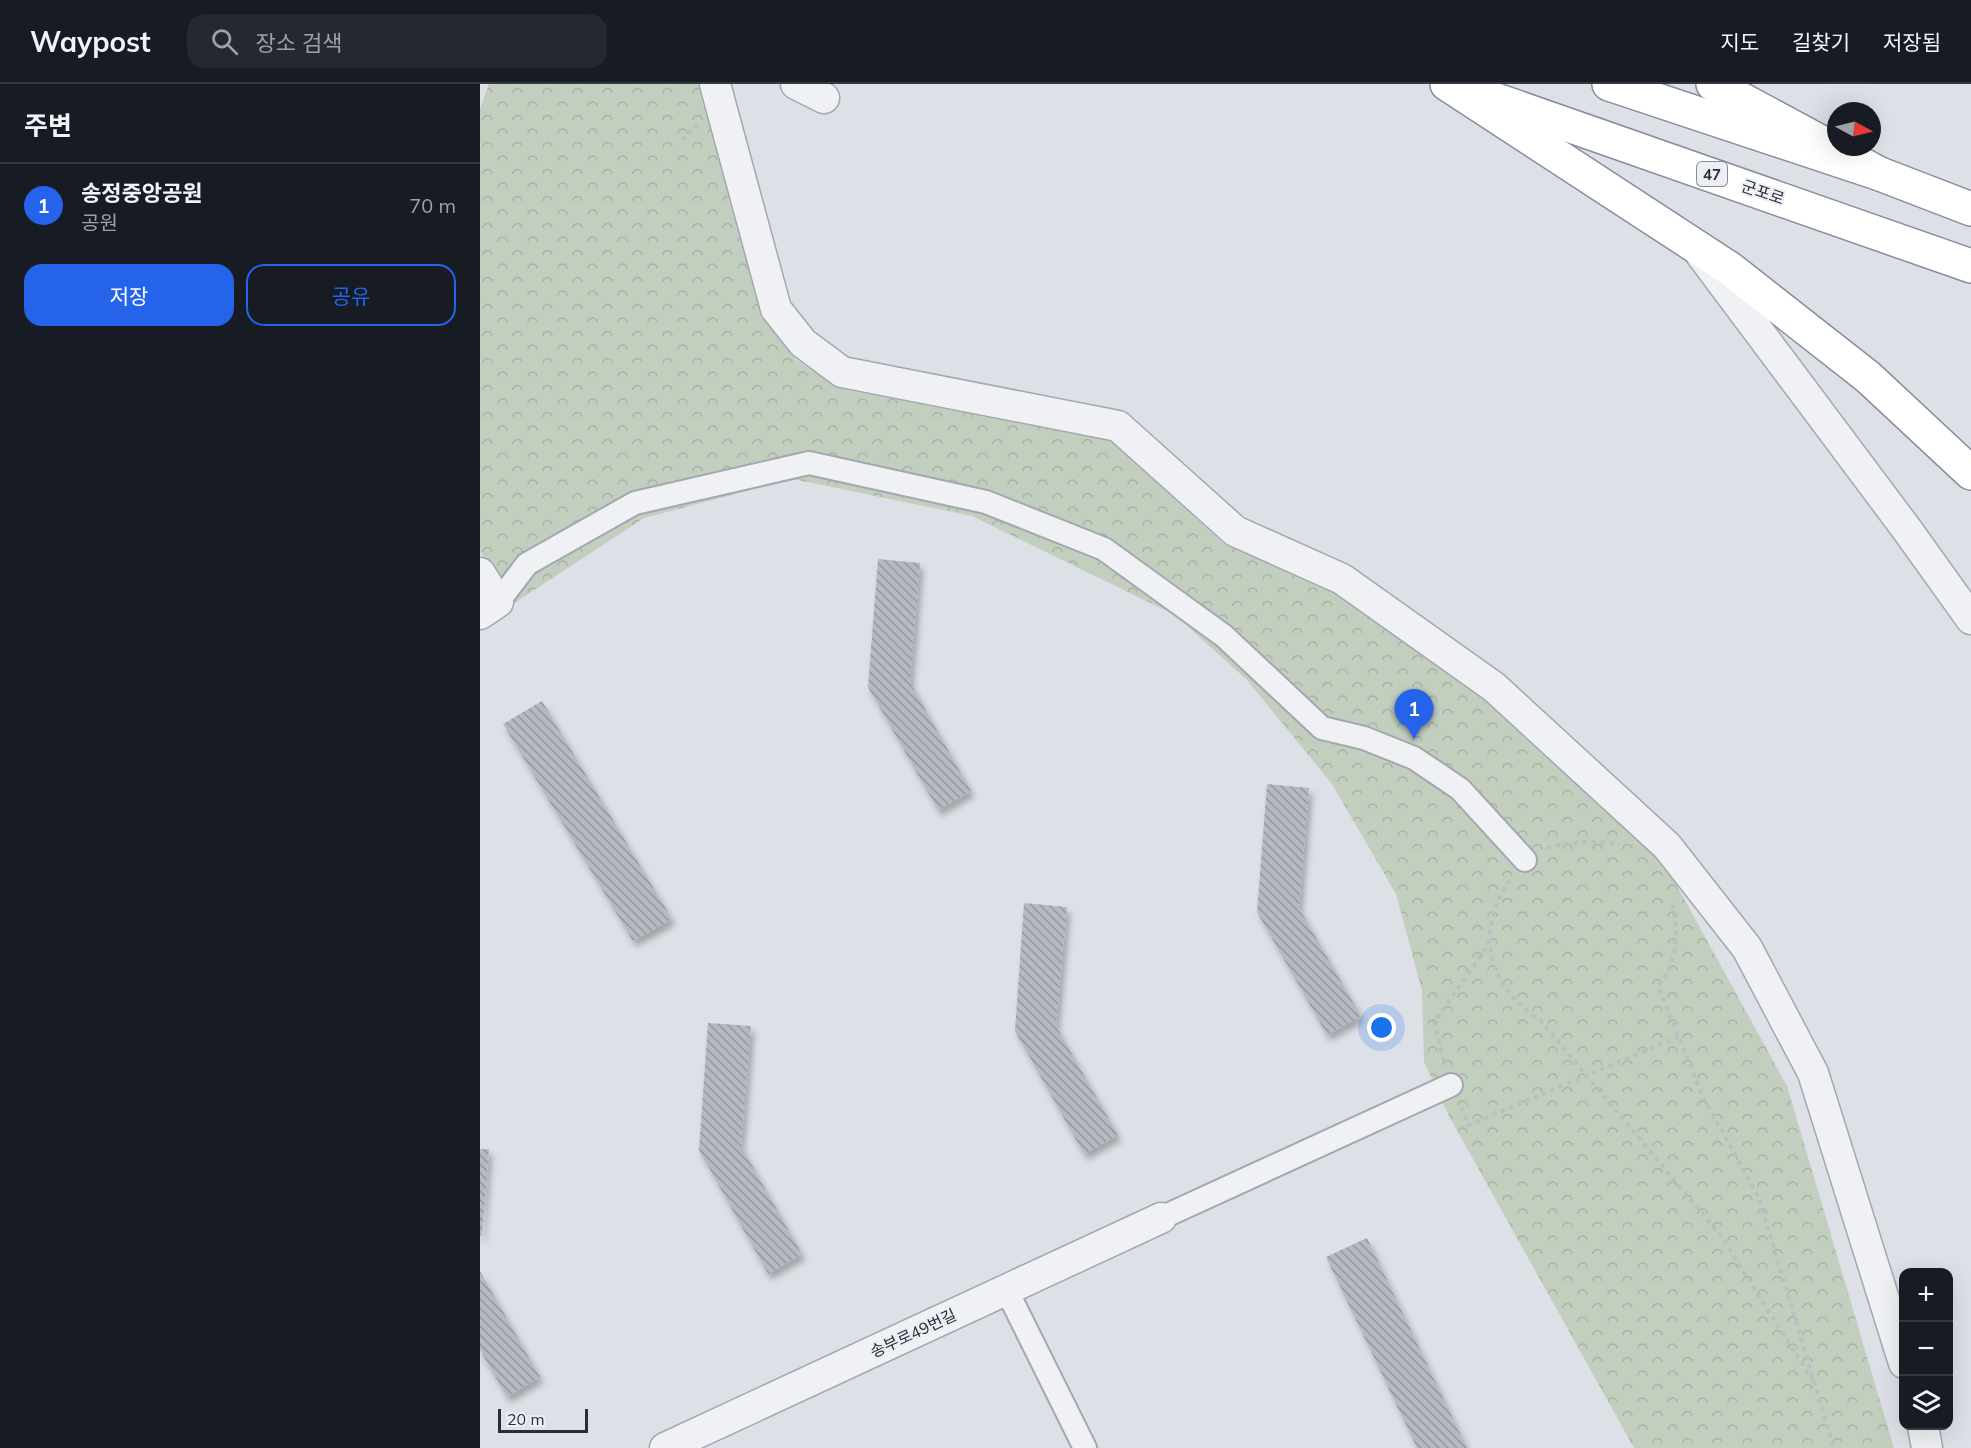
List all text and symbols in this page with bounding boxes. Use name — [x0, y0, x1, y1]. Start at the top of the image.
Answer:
search box — [187, 14, 607, 68]
text: Waypost — [30, 24, 151, 59]
icon: search — [208, 25, 241, 58]
text: 장소 검색 — [256, 29, 342, 57]
text: 지도 — [1720, 29, 1759, 55]
text: 길찾기 — [1792, 29, 1850, 55]
text: 저장됨 — [1883, 29, 1941, 55]
north arrow — [1827, 102, 1881, 156]
text: 주변 — [24, 109, 72, 142]
road number: 47 — [1697, 162, 1727, 186]
street label: 군포로 — [1739, 175, 1787, 209]
text: 송정중앙공원 — [81, 179, 202, 207]
text: 1 — [38, 193, 50, 218]
text: 70 m — [409, 193, 456, 218]
text: 공원 — [81, 210, 118, 235]
button: 저장 — [24, 264, 234, 326]
button: 공유 — [246, 264, 456, 326]
pin: 1 — [1394, 690, 1434, 739]
your location — [1367, 1013, 1396, 1042]
map controls — [1899, 1268, 1953, 1430]
button: + — [1899, 1268, 1953, 1322]
street label: 송부로49번길 — [867, 1304, 959, 1362]
button: − — [1899, 1322, 1953, 1376]
button: layers — [1899, 1376, 1953, 1430]
scale bar — [498, 1406, 588, 1434]
text: 20 m — [507, 1409, 544, 1429]

